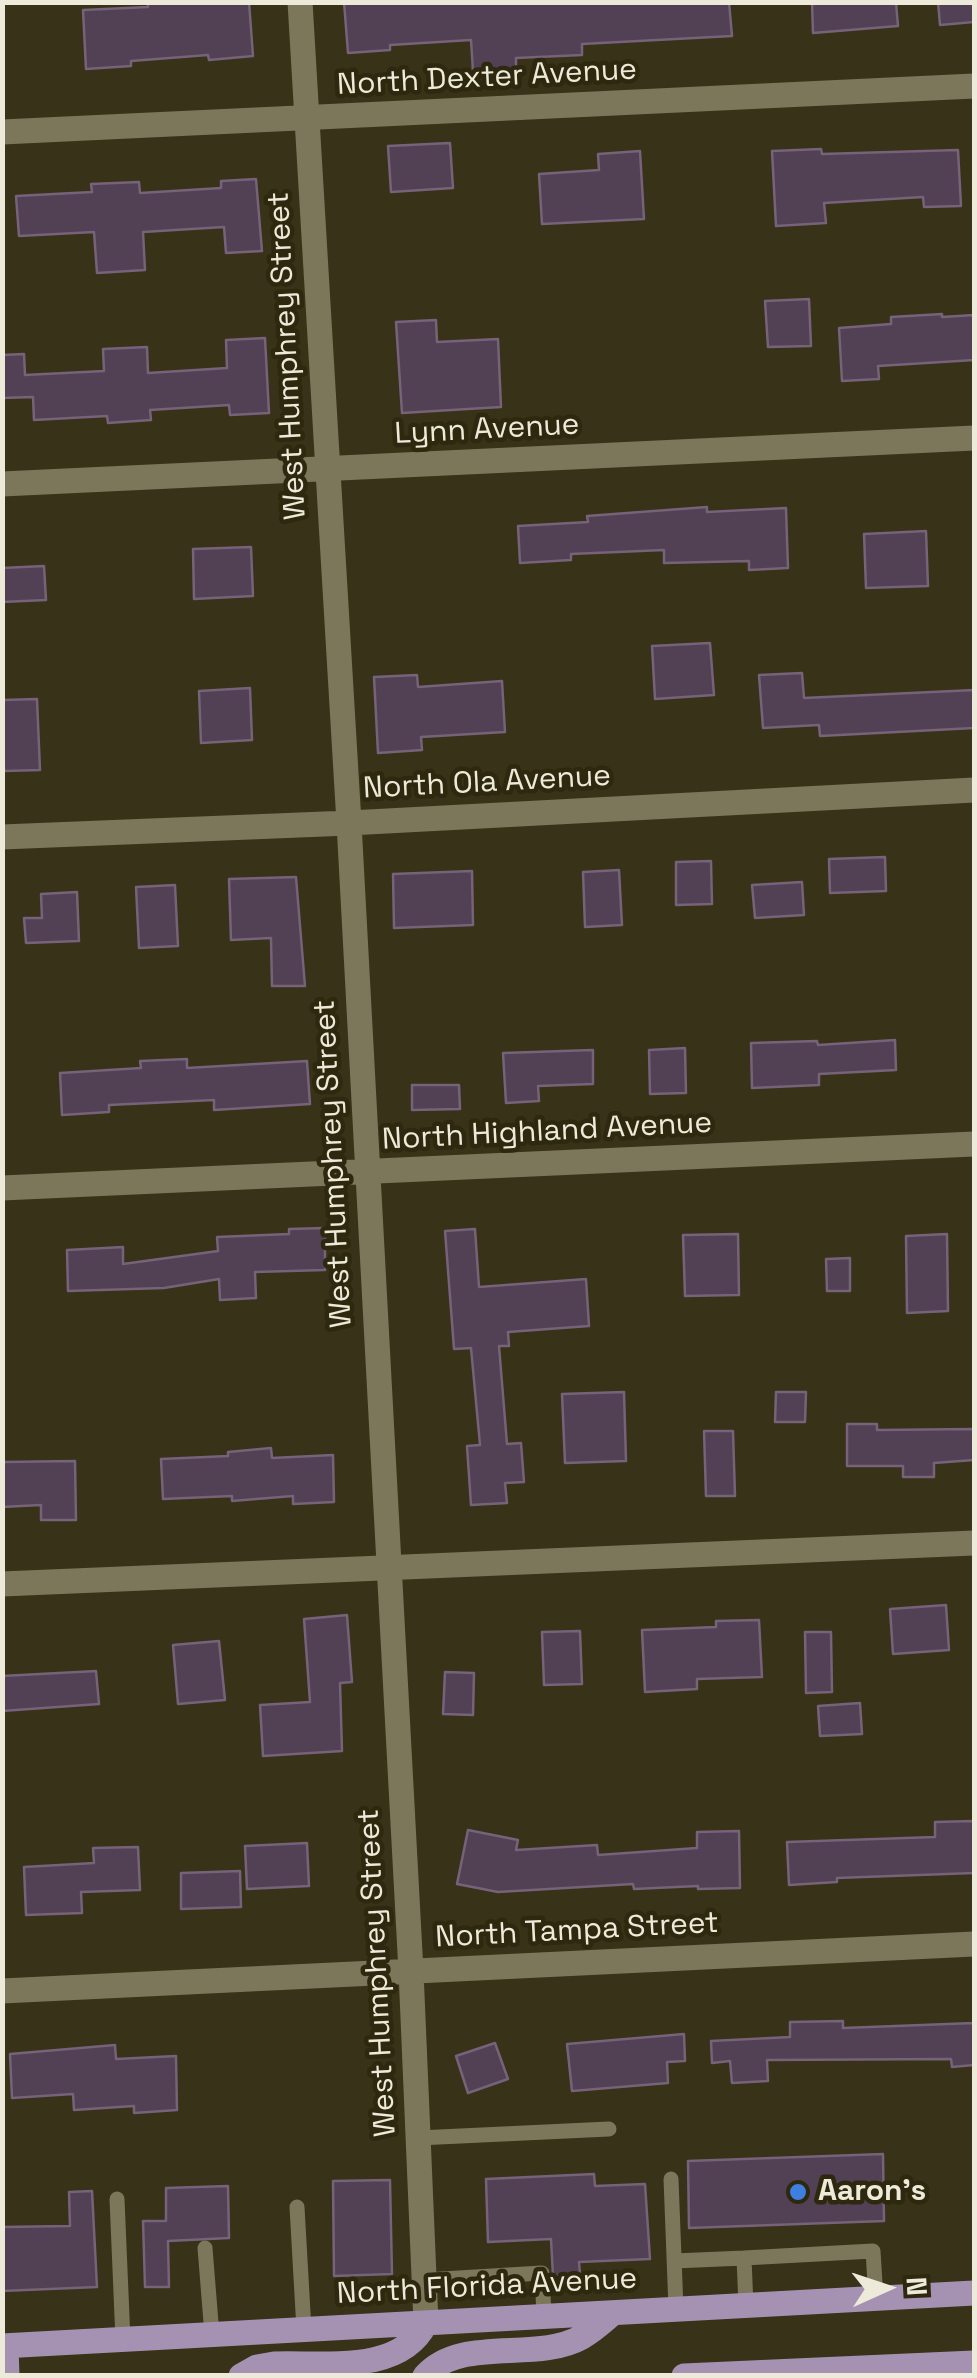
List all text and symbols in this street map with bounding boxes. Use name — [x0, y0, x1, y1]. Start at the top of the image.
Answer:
street label: North Dexter Avenue — [336, 52, 638, 104]
street label: West Humphrey Street — [261, 191, 315, 521]
street label: Lynn Avenue — [394, 407, 580, 453]
street label: North Ola Avenue — [362, 759, 612, 807]
street label: West Humphrey Street — [307, 999, 361, 1329]
street label: North Highland Avenue — [381, 1105, 713, 1159]
street label: West Humphrey Street — [351, 1808, 405, 2138]
street label: North Tampa Street — [434, 1906, 720, 1956]
place label: Aaron's — [818, 2174, 926, 2210]
marker: Aaron's — [787, 2181, 809, 2203]
north arrow — [837, 2238, 937, 2338]
street label: North Florida Avenue — [336, 2261, 638, 2313]
text: N — [898, 2276, 935, 2297]

